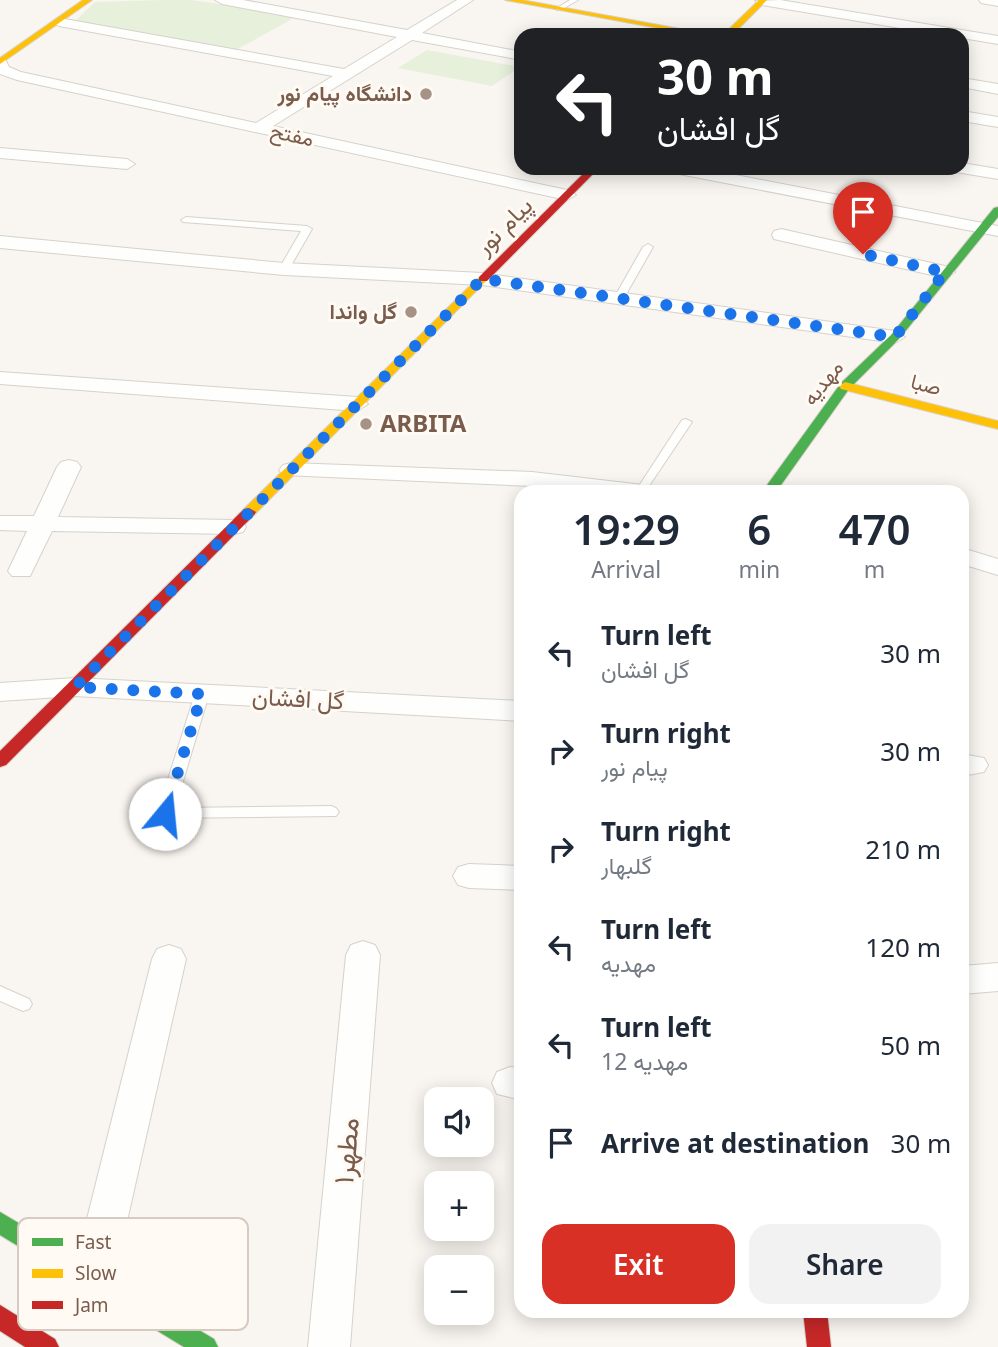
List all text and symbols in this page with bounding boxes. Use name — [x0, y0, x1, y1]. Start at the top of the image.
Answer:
text: 30 m — [657, 43, 774, 109]
icon: left — [542, 56, 633, 147]
place label: دانشگاه پیام نور — [276, 79, 412, 108]
marker: دانشگاه پیام نور — [418, 86, 434, 102]
text: گل افشان — [657, 106, 780, 149]
street label: مفتح — [268, 116, 316, 153]
pin — [833, 182, 893, 254]
street label: پیام نور — [466, 189, 540, 263]
icon: arrive — [844, 193, 882, 231]
place label: گل واندا — [330, 297, 397, 325]
marker: گل واندا — [403, 304, 419, 320]
street label: مهدیه — [796, 354, 849, 411]
street label: صبا — [908, 367, 944, 401]
place label: ARBITA — [380, 406, 467, 439]
marker: ARBITA — [358, 416, 374, 432]
text: 19:29 — [572, 500, 680, 557]
text: 6 — [747, 500, 771, 557]
text: 470 — [839, 500, 911, 557]
text: Arrival — [591, 553, 661, 585]
text: min — [738, 553, 780, 585]
text: m — [864, 553, 885, 585]
text: Turn left — [601, 617, 712, 653]
icon: left — [542, 634, 580, 672]
text: 30 m — [880, 635, 941, 671]
text: گل افشان — [601, 653, 689, 685]
street label: گل افشان — [251, 679, 345, 716]
text: Turn right — [601, 715, 731, 751]
icon: right — [542, 732, 580, 770]
text: 30 m — [880, 733, 941, 769]
text: پیام نور — [601, 751, 668, 783]
position arrow — [128, 777, 202, 851]
text: Turn right — [601, 813, 731, 849]
icon: right — [542, 830, 580, 868]
text: 210 m — [865, 831, 941, 867]
text: گلبهار — [601, 849, 652, 881]
text: Turn left — [601, 911, 712, 947]
icon: left — [542, 928, 580, 966]
text: 120 m — [865, 929, 941, 965]
text: مهدیه — [601, 947, 656, 979]
text: Turn left — [601, 1009, 712, 1045]
icon: left — [542, 1026, 580, 1064]
text: 50 m — [880, 1027, 941, 1063]
text: مهدیه 12 — [601, 1045, 688, 1077]
map controls — [424, 1087, 494, 1325]
button: sound — [424, 1087, 494, 1157]
street label: مطهر۱ — [323, 1116, 367, 1186]
icon: arrive — [542, 1124, 580, 1162]
text: Arrive at destination — [601, 1125, 870, 1161]
text: 30 m — [891, 1125, 951, 1161]
button: + — [424, 1171, 494, 1241]
legend — [18, 1218, 248, 1330]
button: Exit — [542, 1224, 735, 1304]
button: Share — [749, 1224, 941, 1304]
text: Fast — [75, 1229, 112, 1255]
button: − — [424, 1255, 494, 1325]
text: Slow — [75, 1260, 116, 1286]
text: Jam — [73, 1292, 109, 1318]

